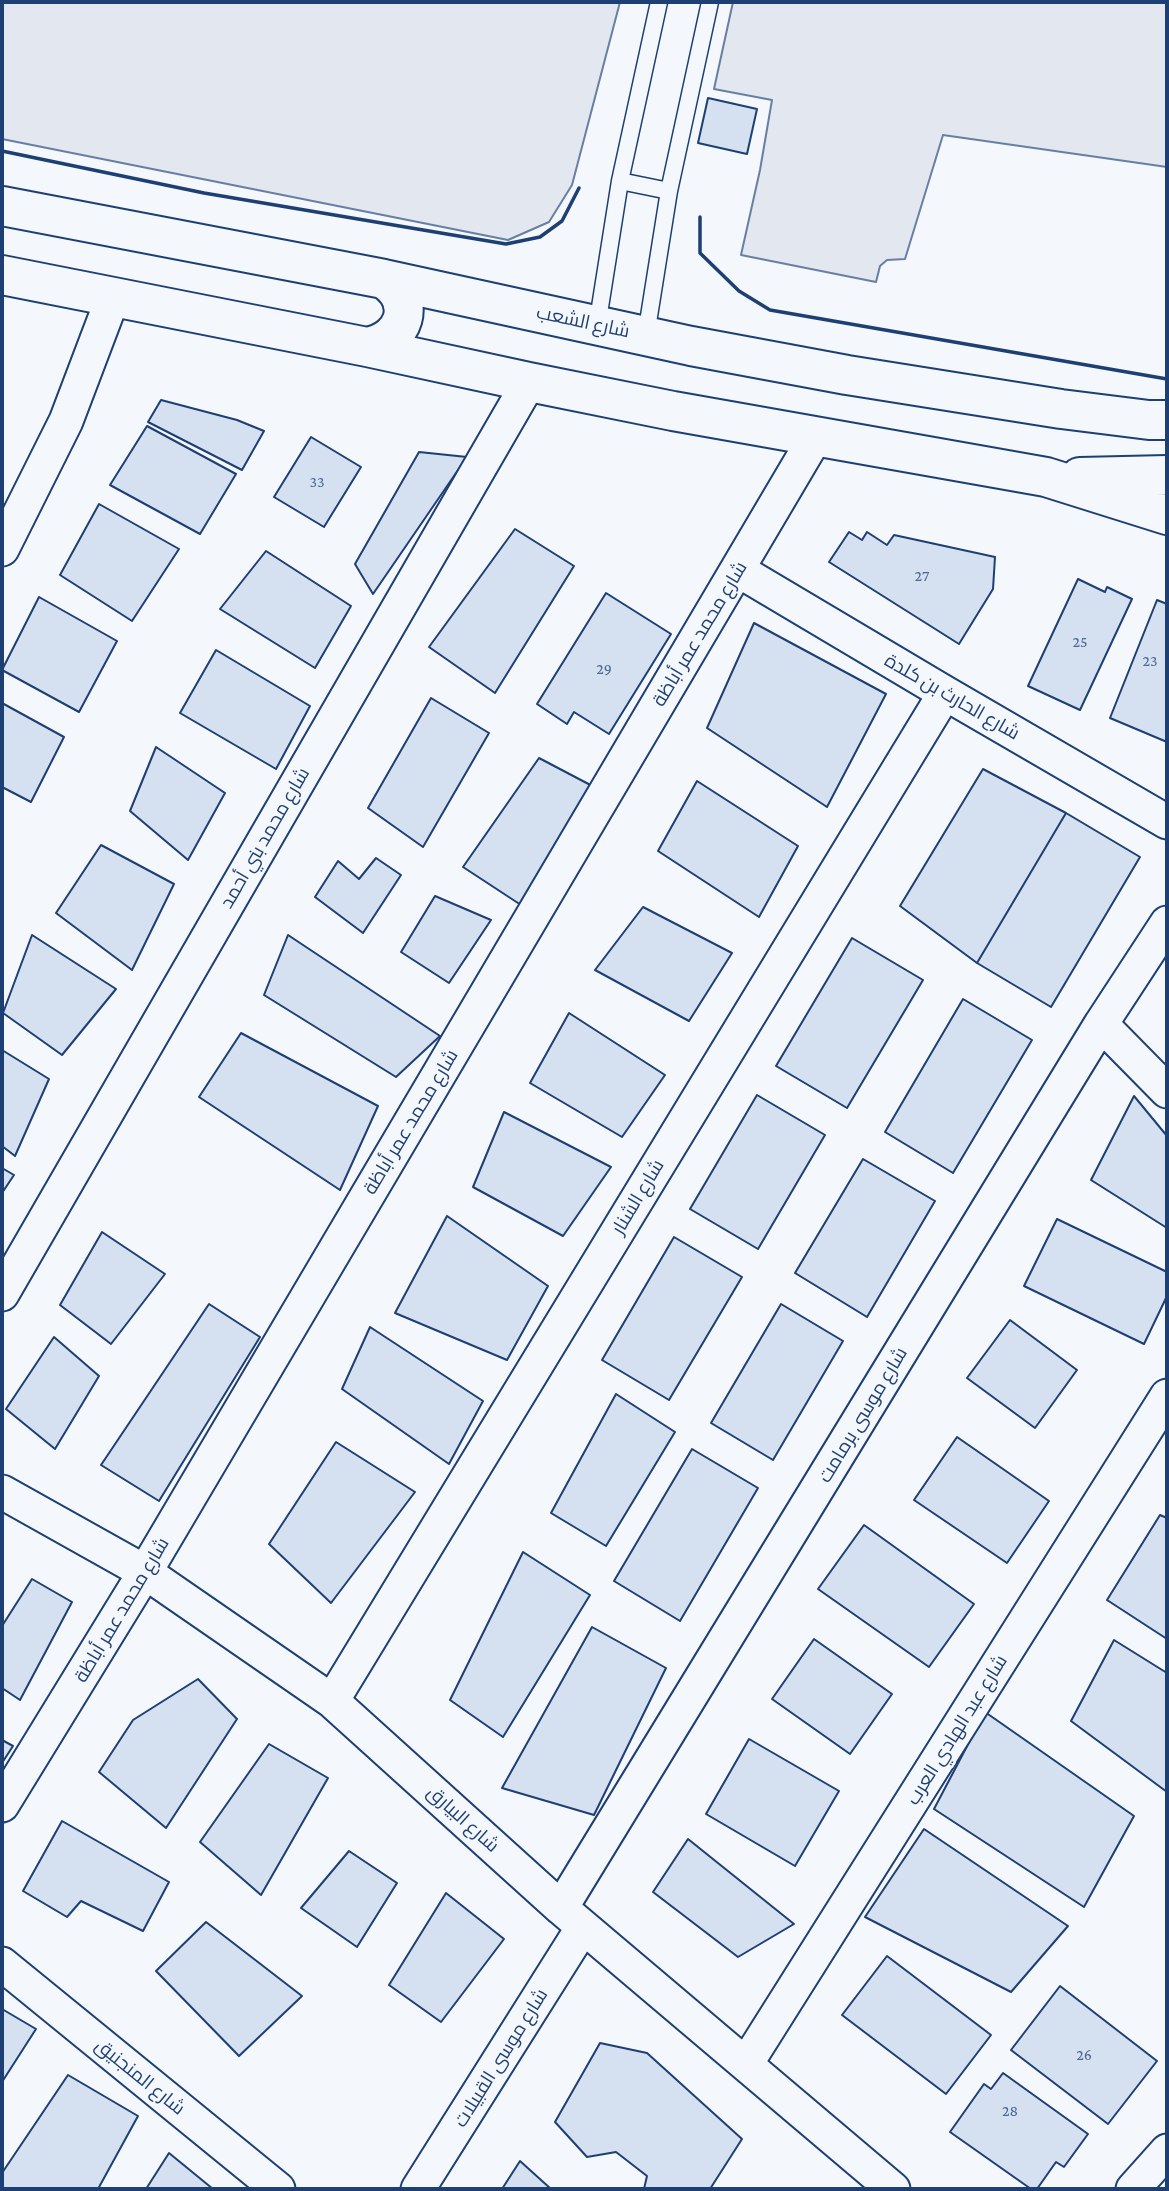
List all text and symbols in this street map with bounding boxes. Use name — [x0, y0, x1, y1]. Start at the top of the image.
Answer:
street label: شارع الشعب — [534, 301, 632, 343]
house number: 33 — [309, 472, 325, 492]
street label: شارع محمد عمر أباظة — [648, 557, 752, 711]
house number: 27 — [915, 566, 929, 586]
house number: 25 — [1072, 632, 1088, 652]
street label: شارع الحارث بن كلدة — [880, 649, 1024, 745]
house number: 23 — [1142, 651, 1158, 671]
house number: 29 — [596, 659, 612, 679]
street label: شارع محمد بني أحمد — [215, 763, 315, 913]
street label: شارع محمد عمر أباظة — [359, 1045, 463, 1199]
street label: شارع الشنار — [607, 1155, 669, 1239]
street label: شارع موسى برمامت — [814, 1343, 912, 1487]
street label: شارع محمد عمر أباظة — [70, 1533, 174, 1687]
street label: شارع عبد الهادي العرب — [902, 1651, 1012, 1809]
street label: شارع البيارق — [422, 1781, 504, 1857]
street label: شارع موسى القبيلات — [449, 1984, 553, 2132]
street label: شارع المنجنيق — [91, 2034, 189, 2120]
house number: 26 — [1076, 2045, 1092, 2065]
house number: 28 — [1002, 2101, 1018, 2121]

